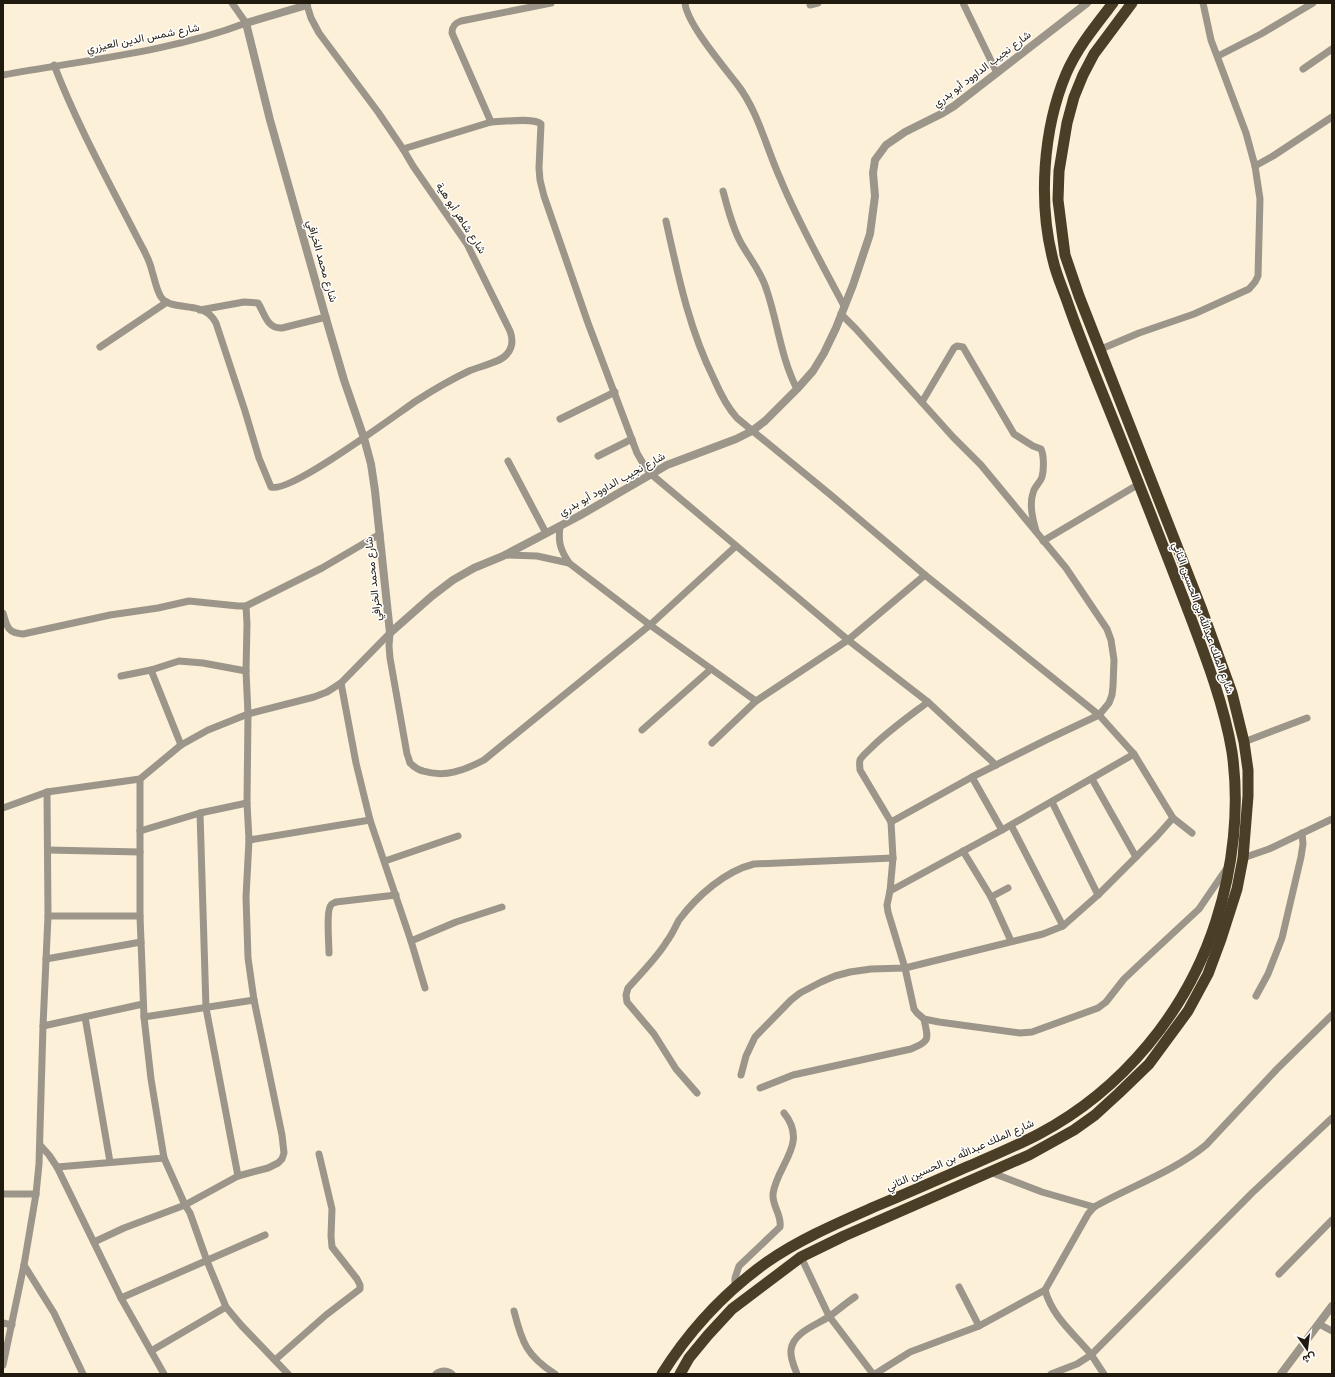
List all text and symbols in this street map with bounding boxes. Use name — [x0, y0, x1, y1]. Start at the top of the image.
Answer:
street label: شارع شمس الدين العيزري — [85, 21, 201, 58]
street label: شارع نجيب الداوود أبو بدري — [931, 28, 1036, 112]
street label: شارع شاهر أبو هية — [432, 180, 489, 257]
street label: شارع محمد الخرافي — [301, 218, 340, 305]
street label: شارع نجيب الداوود أبو بدري — [557, 449, 669, 521]
street label: شارع محمد الخرافي — [362, 535, 387, 622]
street label: شارع الملك عبدالله بن الحسين الثاني — [1167, 540, 1237, 697]
street label: شارع الملك عبدالله بن الحسين الثاني — [884, 1116, 1037, 1196]
north arrow — [1287, 1329, 1327, 1369]
text: ش — [1301, 1350, 1317, 1366]

